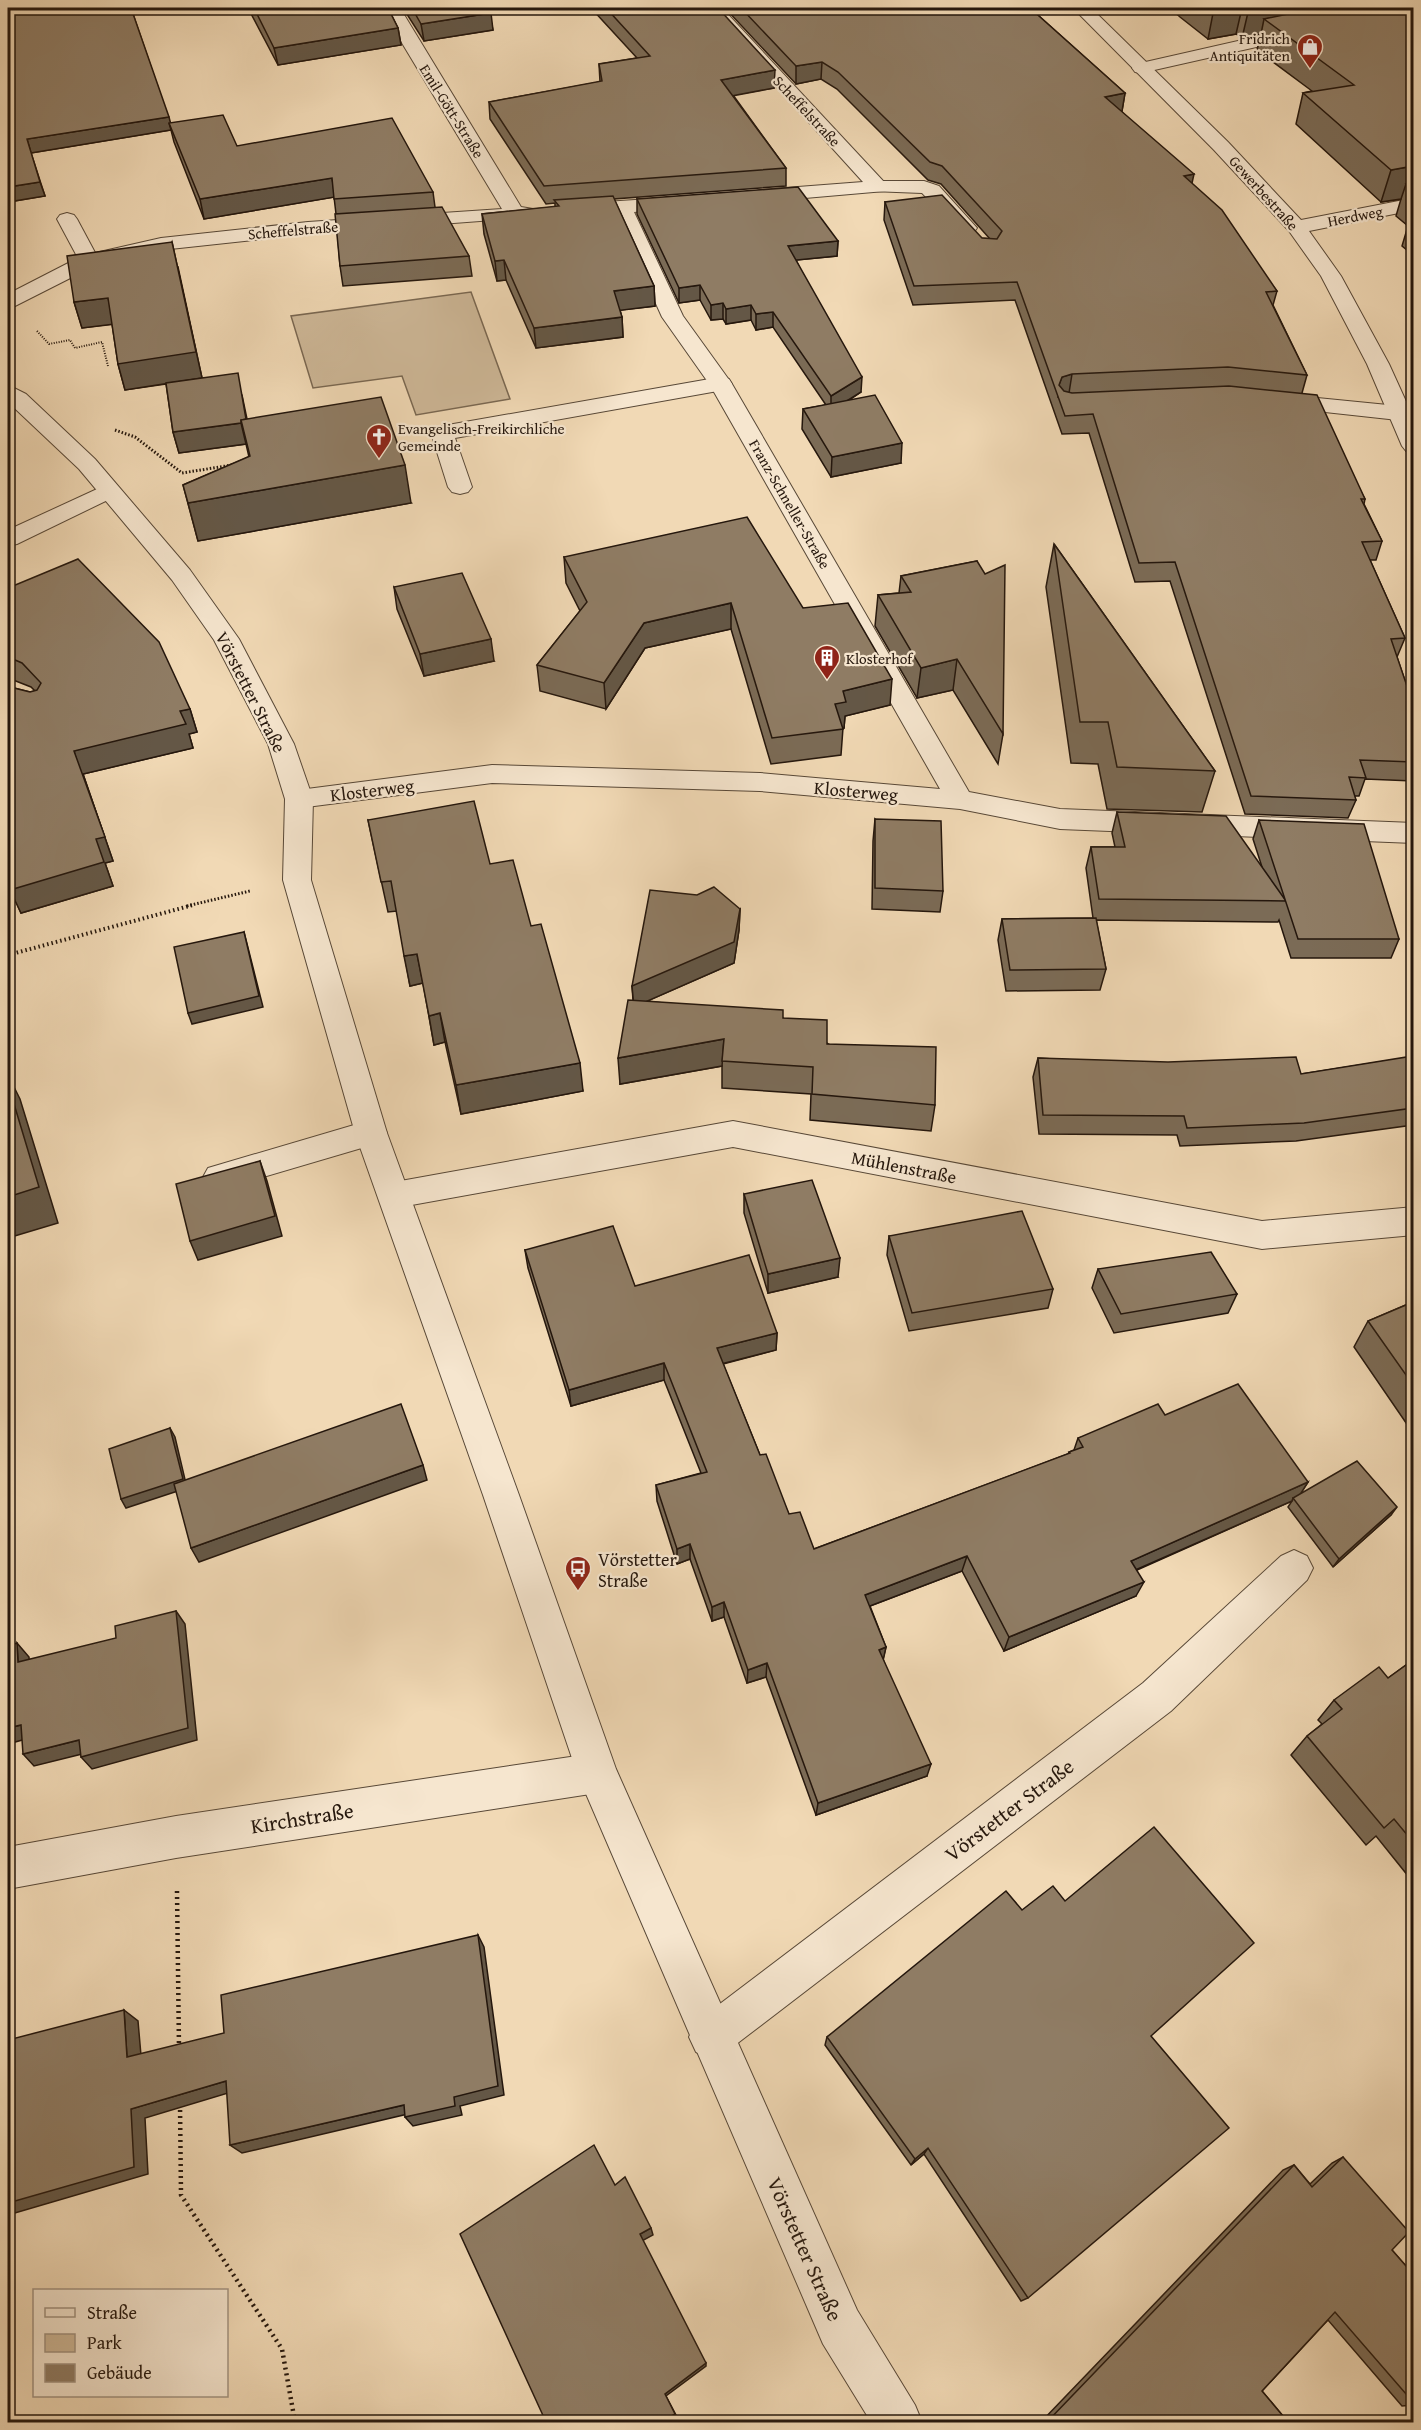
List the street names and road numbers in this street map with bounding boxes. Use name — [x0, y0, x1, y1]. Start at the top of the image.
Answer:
street label: Emil-Gött-Straße — [415, 60, 489, 162]
street label: Scheffelstraße — [769, 71, 845, 151]
street label: Gewerbestraße — [1225, 151, 1303, 235]
street label: Herdweg — [1326, 200, 1385, 232]
street label: Scheffelstraße — [247, 216, 339, 244]
street label: Franz-Schneller-Straße — [744, 435, 836, 573]
street label: Vörstetter Straße — [209, 627, 293, 757]
street label: Klosterweg — [329, 771, 415, 809]
street label: Klosterweg — [813, 774, 899, 808]
street label: Mühlenstraße — [849, 1144, 959, 1190]
street label: Vörstetter Straße — [938, 1751, 1080, 1869]
street label: Kirchstraße — [248, 1795, 356, 1841]
street label: Vörstetter Straße — [759, 2172, 851, 2326]

